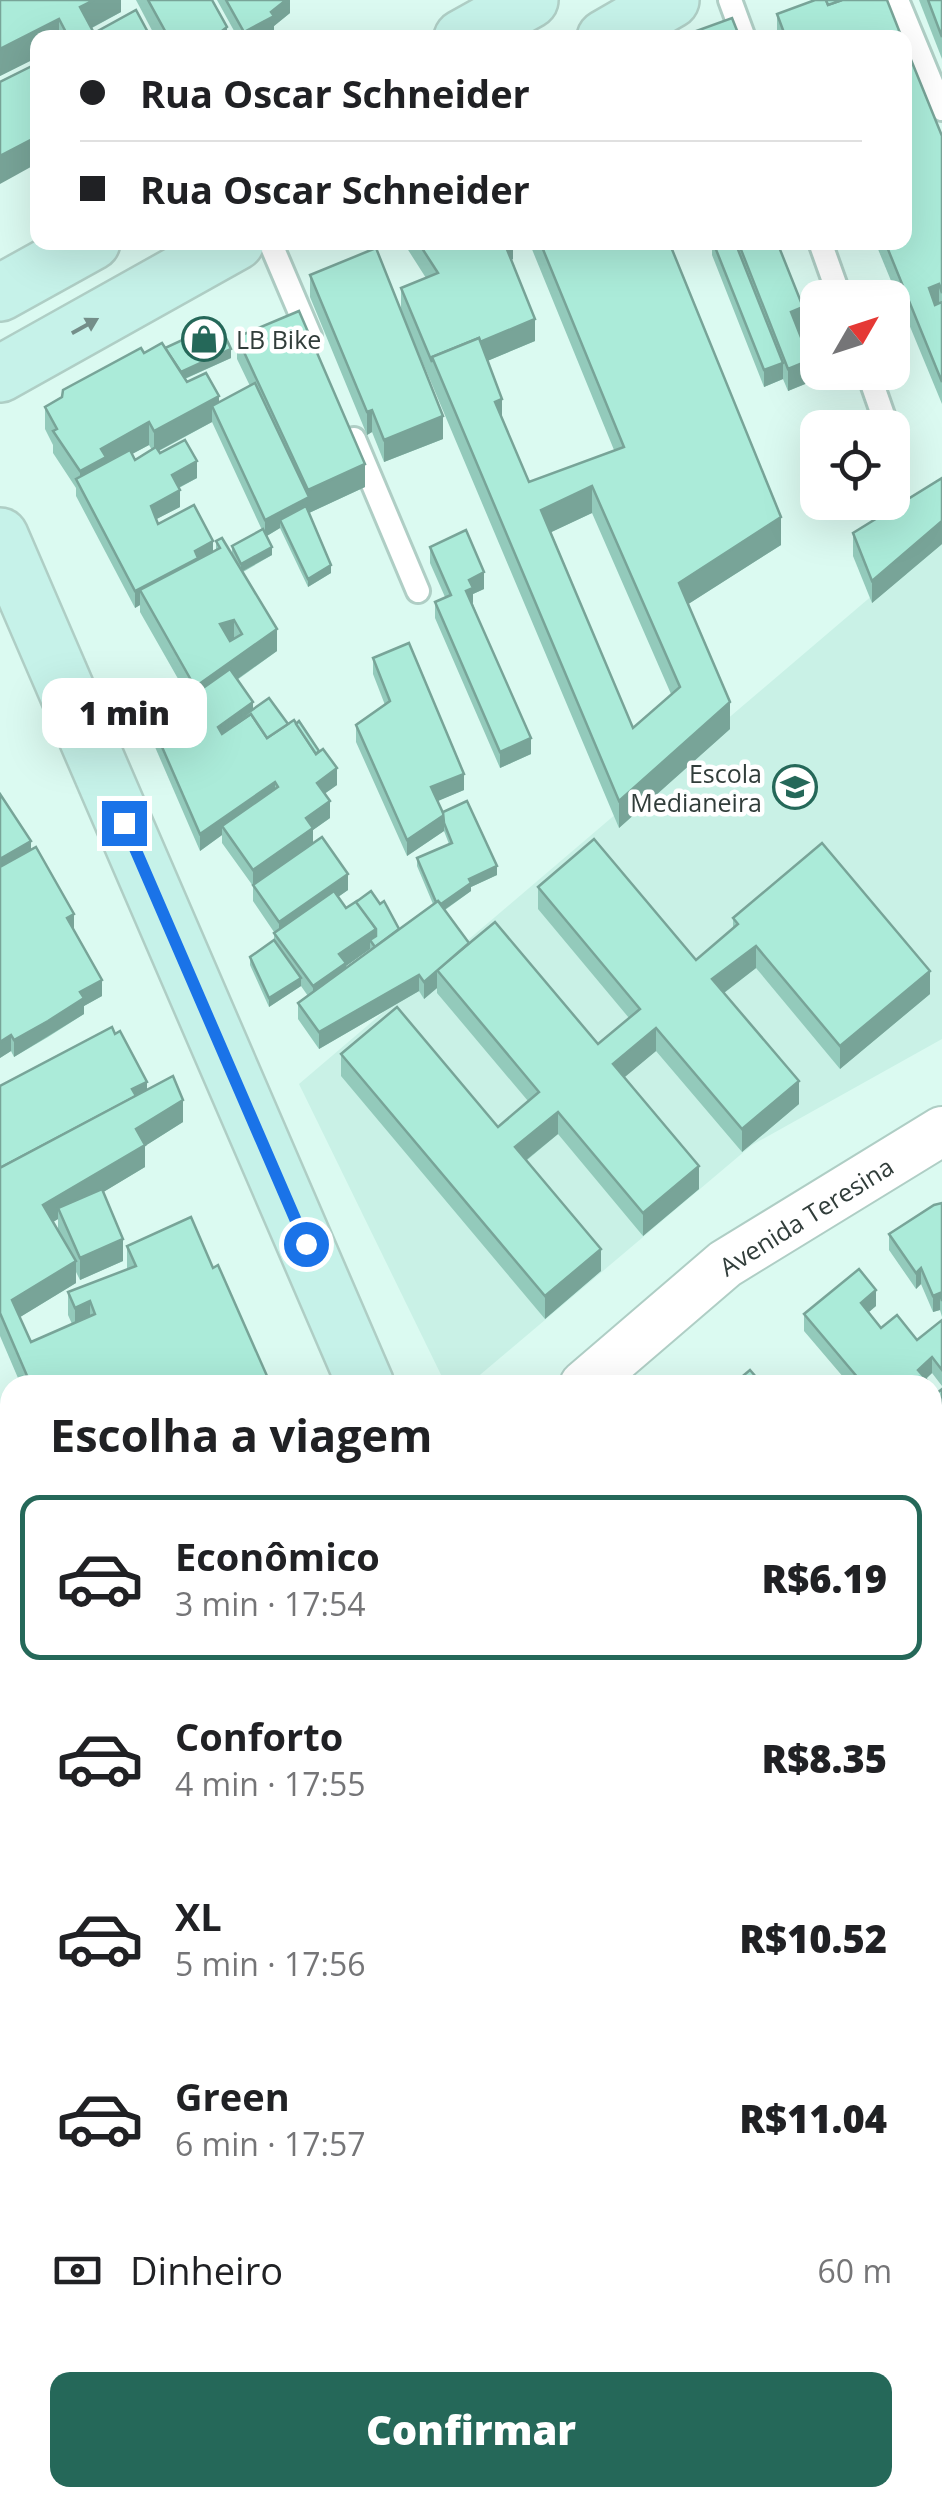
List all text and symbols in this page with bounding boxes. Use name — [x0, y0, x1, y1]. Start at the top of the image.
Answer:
text: Rua Oscar Schneider — [140, 67, 530, 119]
text: Rua Oscar Schneider — [140, 163, 530, 215]
north arrow — [800, 280, 910, 390]
map controls — [800, 280, 910, 520]
shop icon: LB Bike — [181, 316, 227, 362]
one-way arrow — [71, 318, 99, 336]
place label: LB Bike — [236, 322, 321, 356]
button: locate — [800, 410, 910, 520]
callout: 1 min — [42, 678, 206, 748]
text: 1 min — [79, 691, 170, 734]
place label: Escola Medianeira — [630, 756, 762, 819]
school or university icon: Escola Medianeira — [772, 764, 818, 810]
route end — [102, 801, 147, 846]
street label: Avenida Teresina — [713, 1149, 899, 1283]
route start — [284, 1222, 329, 1267]
text: Escolha a viagem — [50, 1404, 432, 1465]
text: Econômico — [175, 1530, 380, 1582]
icon: car — [55, 1533, 145, 1623]
text: R$6.19 — [762, 1552, 887, 1604]
text: 3 min · 17:54 — [175, 1582, 366, 1625]
text: Conforto — [175, 1710, 343, 1762]
icon: car — [55, 1713, 145, 1803]
text: R$8.35 — [762, 1732, 887, 1784]
text: 4 min · 17:55 — [175, 1762, 366, 1805]
text: XL — [175, 1890, 222, 1942]
icon: car — [55, 1893, 145, 1983]
text: R$10.52 — [739, 1912, 887, 1964]
text: 5 min · 17:56 — [175, 1942, 366, 1985]
text: Green — [175, 2070, 290, 2122]
icon: car — [55, 2073, 145, 2163]
text: R$11.04 — [739, 2092, 887, 2144]
text: 6 min · 17:57 — [175, 2122, 366, 2165]
icon: cash — [50, 2243, 105, 2298]
text: Dinheiro — [130, 2244, 283, 2296]
text: 60 m — [817, 2249, 892, 2292]
button: Confirmar — [50, 2372, 892, 2487]

